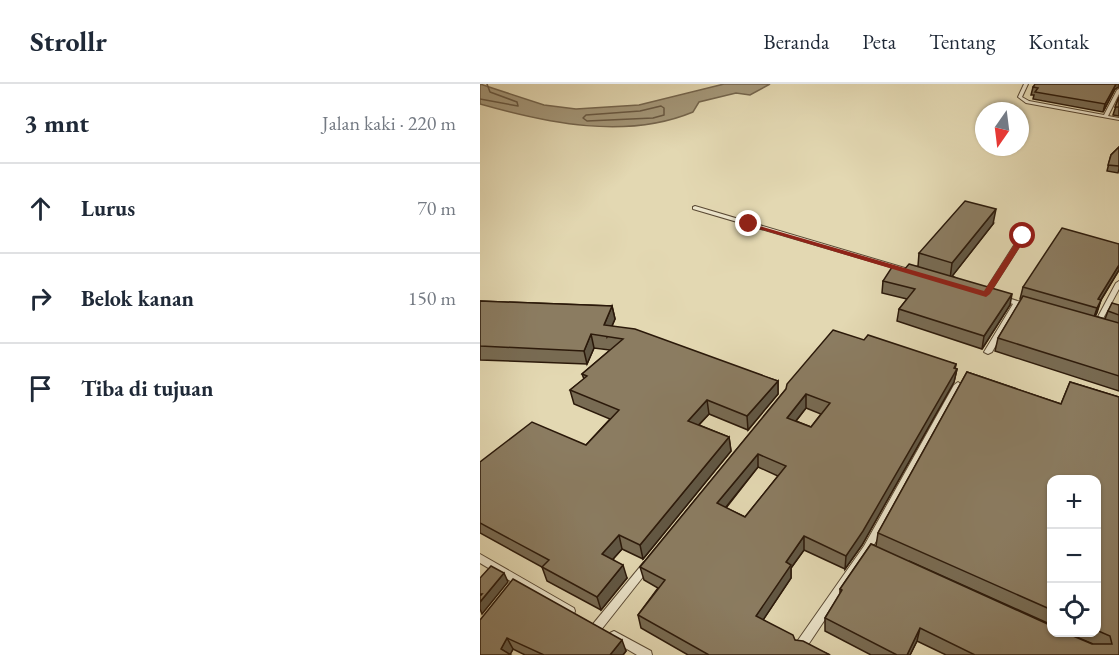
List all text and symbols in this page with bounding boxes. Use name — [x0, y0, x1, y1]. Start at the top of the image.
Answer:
text: Strollr — [30, 23, 107, 59]
text: Beranda — [763, 28, 829, 55]
text: Peta — [862, 28, 896, 55]
text: Tentang — [929, 28, 995, 55]
text: Kontak — [1028, 28, 1089, 55]
north arrow — [975, 102, 1029, 156]
text: 3 mnt — [24, 106, 89, 140]
text: Jalan kaki · 220 m — [322, 110, 456, 136]
icon: ahead — [24, 192, 57, 225]
text: Lurus — [81, 194, 135, 223]
text: 70 m — [417, 195, 456, 221]
route end — [735, 210, 761, 236]
route start — [1009, 222, 1035, 248]
icon: right — [24, 282, 57, 315]
text: Belok kanan — [81, 284, 194, 313]
text: 150 m — [408, 285, 456, 311]
icon: arrive — [24, 372, 57, 405]
text: Tiba di tujuan — [81, 374, 213, 403]
map controls — [1047, 475, 1101, 637]
button: + — [1047, 475, 1101, 529]
button: − — [1047, 529, 1101, 583]
button: locate — [1047, 583, 1101, 637]

